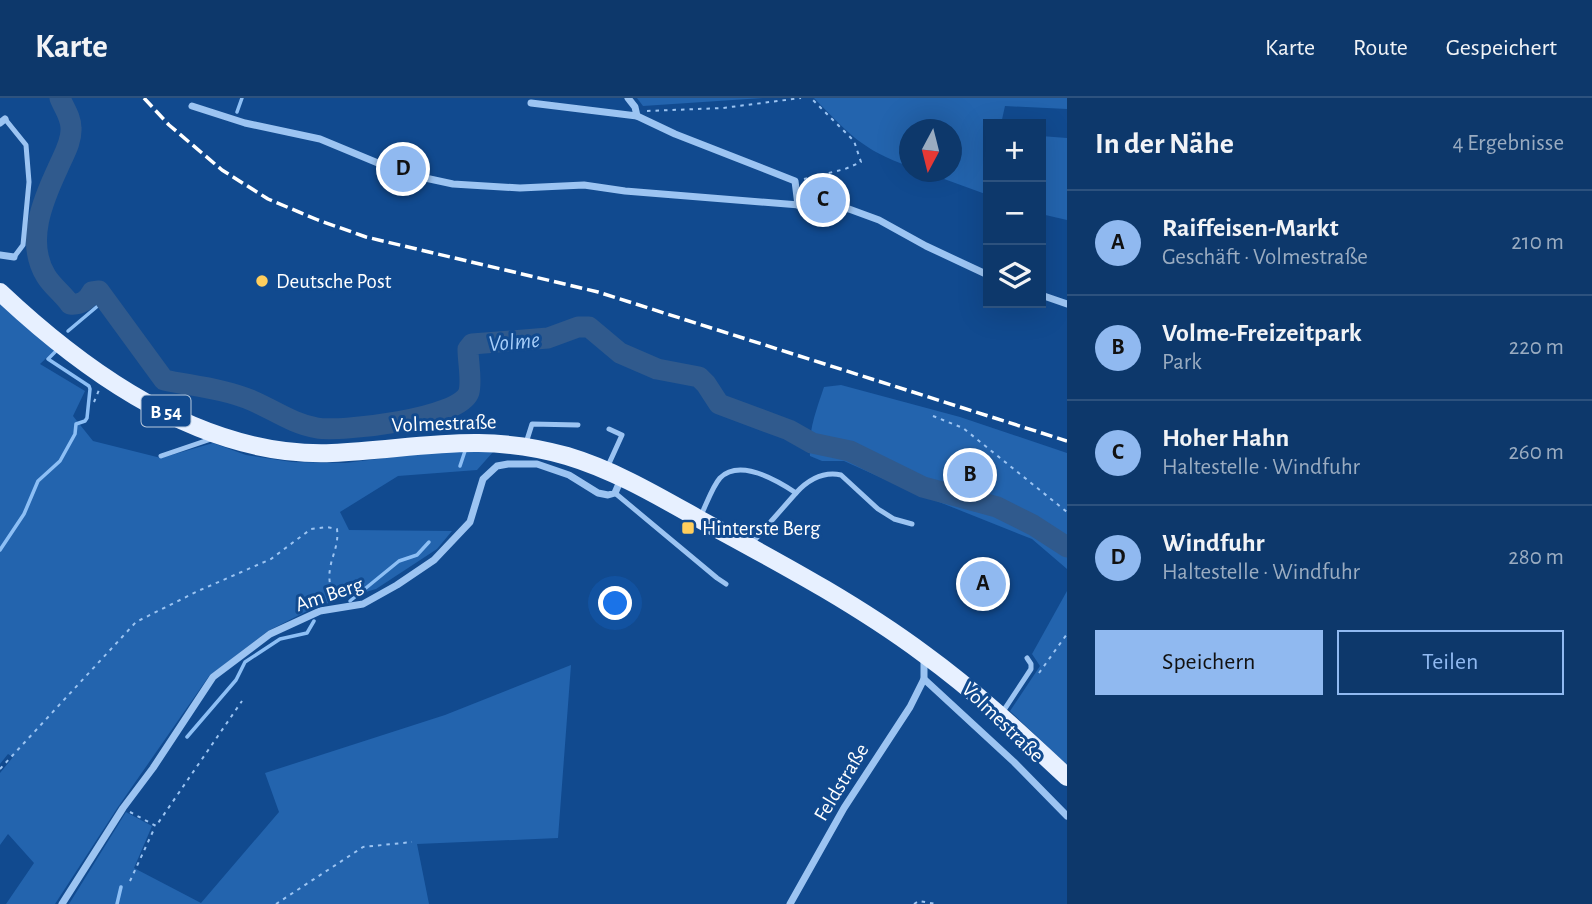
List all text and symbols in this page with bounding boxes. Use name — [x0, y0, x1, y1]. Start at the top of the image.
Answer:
text: Karte — [35, 31, 108, 64]
text: Karte — [1265, 36, 1315, 60]
text: Route — [1353, 36, 1408, 60]
text: Gespeichert — [1446, 36, 1557, 60]
north arrow — [899, 119, 962, 182]
map controls — [983, 119, 1046, 308]
button: + — [983, 119, 1046, 182]
text: In der Nähe — [1095, 129, 1234, 159]
text: 4 Ergebnisse — [1452, 132, 1564, 155]
pin: D — [380, 143, 426, 195]
pin: C — [800, 174, 846, 226]
button: − — [983, 182, 1046, 245]
text: Raiffeisen-Markt — [1162, 215, 1339, 241]
text: A — [1111, 231, 1125, 254]
text: 210 m — [1511, 231, 1564, 254]
button: layers — [983, 245, 1046, 308]
text: Geschäft · Volmestraße — [1162, 246, 1368, 269]
place label: Deutsche Post — [276, 271, 392, 292]
marker: Deutsche Post — [254, 273, 270, 289]
text: Volme-Freizeitpark — [1162, 320, 1362, 346]
water label: Volme — [488, 329, 541, 356]
text: B — [1111, 336, 1125, 359]
text: 220 m — [1509, 336, 1564, 359]
text: Park — [1162, 351, 1202, 374]
road number: B 54 — [142, 396, 190, 426]
street label: Volmestraße — [391, 411, 497, 436]
text: Hoher Hahn — [1162, 425, 1289, 451]
text: C — [1112, 441, 1124, 464]
text: 260 m — [1508, 441, 1564, 464]
pin: B — [947, 449, 993, 501]
text: Haltestelle · Windfuhr — [1162, 456, 1360, 479]
place label: Hinterste Berg — [702, 518, 821, 539]
marker: Hinterste Berg — [680, 520, 696, 536]
text: Windfuhr — [1162, 530, 1265, 556]
text: D — [1110, 546, 1126, 569]
text: 280 m — [1508, 546, 1564, 569]
pin: A — [960, 558, 1006, 610]
text: Haltestelle · Windfuhr — [1162, 561, 1360, 584]
street label: Am Berg — [293, 573, 366, 615]
your location — [598, 586, 632, 620]
button: Speichern — [1095, 630, 1323, 695]
button: Teilen — [1337, 630, 1564, 695]
street label: Volmestraße — [958, 678, 1048, 766]
street label: Feldstraße — [810, 740, 873, 825]

